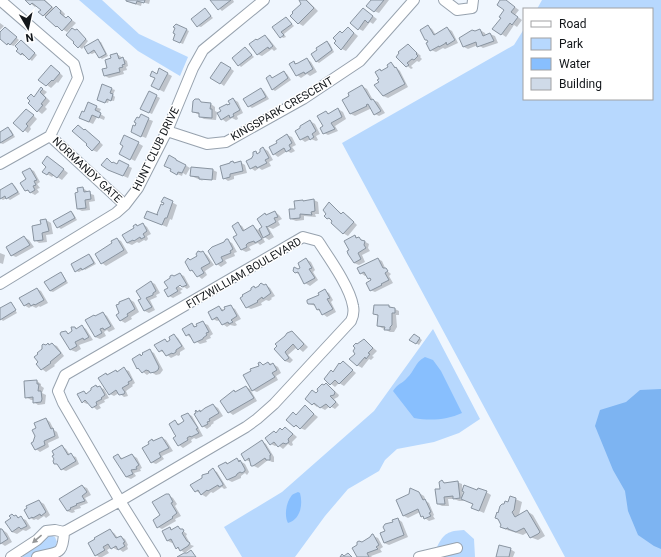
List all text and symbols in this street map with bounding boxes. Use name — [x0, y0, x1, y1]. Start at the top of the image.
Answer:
north arrow — [8, 8, 48, 48]
legend — [523, 8, 653, 100]
text: Road — [559, 17, 587, 31]
text: N — [24, 30, 34, 44]
text: Park — [559, 37, 584, 51]
text: Water — [559, 57, 590, 71]
street label: KINGSPARK CRESCENT — [229, 74, 336, 144]
text: Building — [559, 77, 602, 91]
street label: HUNT CLUB DRIVE — [130, 105, 182, 193]
street label: NORMANDY GATE — [50, 135, 124, 205]
street label: FITZWILLIAM BOULEVARD — [184, 235, 304, 311]
one-way arrow — [31, 535, 42, 544]

